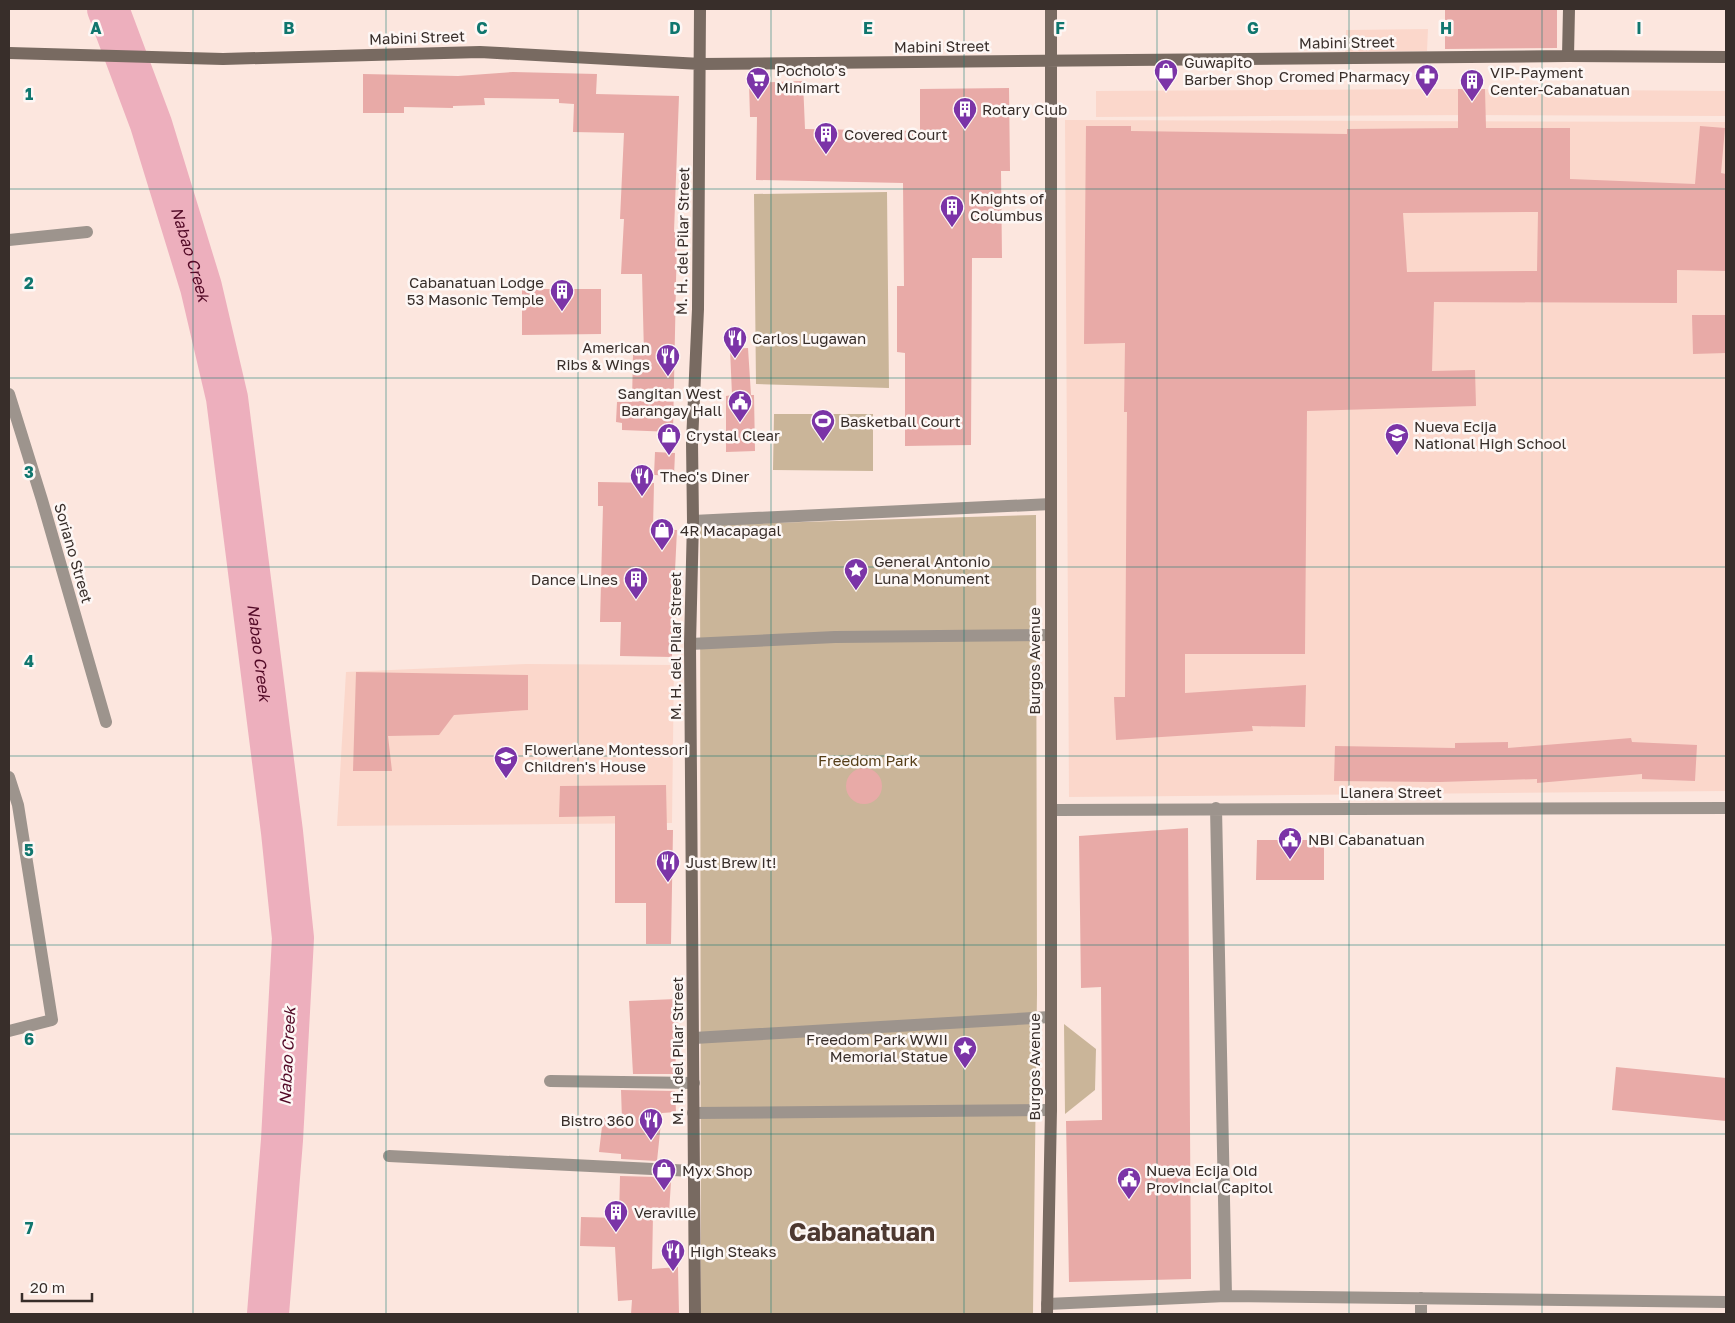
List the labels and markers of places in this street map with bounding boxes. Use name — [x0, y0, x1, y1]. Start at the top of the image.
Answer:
place label: Guwapito Barber Shop — [1184, 53, 1273, 88]
shop icon: Guwapito Barber Shop — [1153, 58, 1179, 92]
place label: Pocholo's Minimart — [776, 61, 846, 96]
pharmacy icon: Cromed Pharmacy — [1414, 63, 1440, 97]
place label: VIP-Payment Center-Cabanatuan — [1490, 63, 1630, 98]
supermarket icon: Pocholo's Minimart — [745, 66, 771, 100]
place label: Cromed Pharmacy — [1279, 67, 1411, 85]
building icon: VIP-Payment Center-Cabanatuan — [1459, 68, 1485, 102]
building icon: Rotary Club — [952, 96, 978, 130]
place label: Rotary Club — [982, 100, 1067, 118]
building icon: Covered Court — [813, 121, 839, 155]
place label: Covered Court — [844, 125, 948, 143]
place label: Knights of Columbus — [970, 189, 1044, 224]
building icon: Knights of Columbus — [939, 194, 965, 228]
place label: Cabanatuan Lodge 53 Masonic Temple — [407, 273, 544, 308]
building icon: Cabanatuan Lodge 53 Masonic Temple — [549, 278, 575, 312]
restaurant icon: Carlos Lugawan — [722, 325, 748, 359]
place label: Carlos Lugawan — [752, 329, 866, 347]
place label: American Ribs & Wings — [556, 338, 650, 373]
restaurant icon: American Ribs & Wings — [655, 343, 681, 377]
place label: Sangitan West Barangay Hall — [618, 384, 722, 419]
public building icon: Sangitan West Barangay Hall — [727, 389, 753, 423]
sports icon: Basketball Court — [810, 408, 836, 442]
place label: Basketball Court — [840, 412, 961, 430]
place label: Nueva Ecija National High School — [1414, 417, 1567, 452]
shop icon: Crystal Clear — [656, 422, 682, 456]
school or university icon: Nueva Ecija National High School — [1384, 422, 1410, 456]
place label: Crystal Clear — [686, 426, 780, 444]
restaurant icon: Theo's Diner — [629, 463, 655, 497]
place label: Theo's Diner — [660, 467, 750, 485]
shop icon: 4R Macapagal — [649, 517, 675, 551]
place label: 4R Macapagal — [680, 521, 782, 539]
place label: General Antonio Luna Monument — [874, 552, 990, 587]
place icon: General Antonio Luna Monument — [843, 557, 869, 591]
building icon: Dance Lines — [623, 566, 649, 600]
place label: Dance Lines — [531, 570, 618, 588]
place label: Flowerlane Montessori Children's House — [524, 740, 688, 775]
school or university icon: Flowerlane Montessori Children's House — [493, 745, 519, 779]
public building icon: NBI Cabanatuan — [1277, 826, 1303, 860]
place label: NBI Cabanatuan — [1308, 830, 1425, 848]
restaurant icon: Just Brew It! — [655, 849, 681, 883]
place label: Just Brew It! — [686, 853, 777, 871]
place label: Freedom Park WWII Memorial Statue — [806, 1030, 948, 1065]
place icon: Freedom Park WWII Memorial Statue — [952, 1035, 978, 1069]
restaurant icon: Bistro 360 — [638, 1107, 664, 1141]
place label: Bistro 360 — [560, 1111, 634, 1129]
shop icon: Myx Shop — [651, 1157, 677, 1191]
place label: Myx Shop — [682, 1161, 753, 1179]
place label: Nueva Ecija Old Provincial Capitol — [1146, 1161, 1273, 1196]
public building icon: Nueva Ecija Old Provincial Capitol — [1116, 1166, 1142, 1200]
building icon: Veraville — [603, 1199, 629, 1233]
place label: Veraville — [634, 1203, 697, 1221]
restaurant icon: High Steaks — [660, 1238, 686, 1272]
place label: High Steaks — [690, 1242, 777, 1260]

